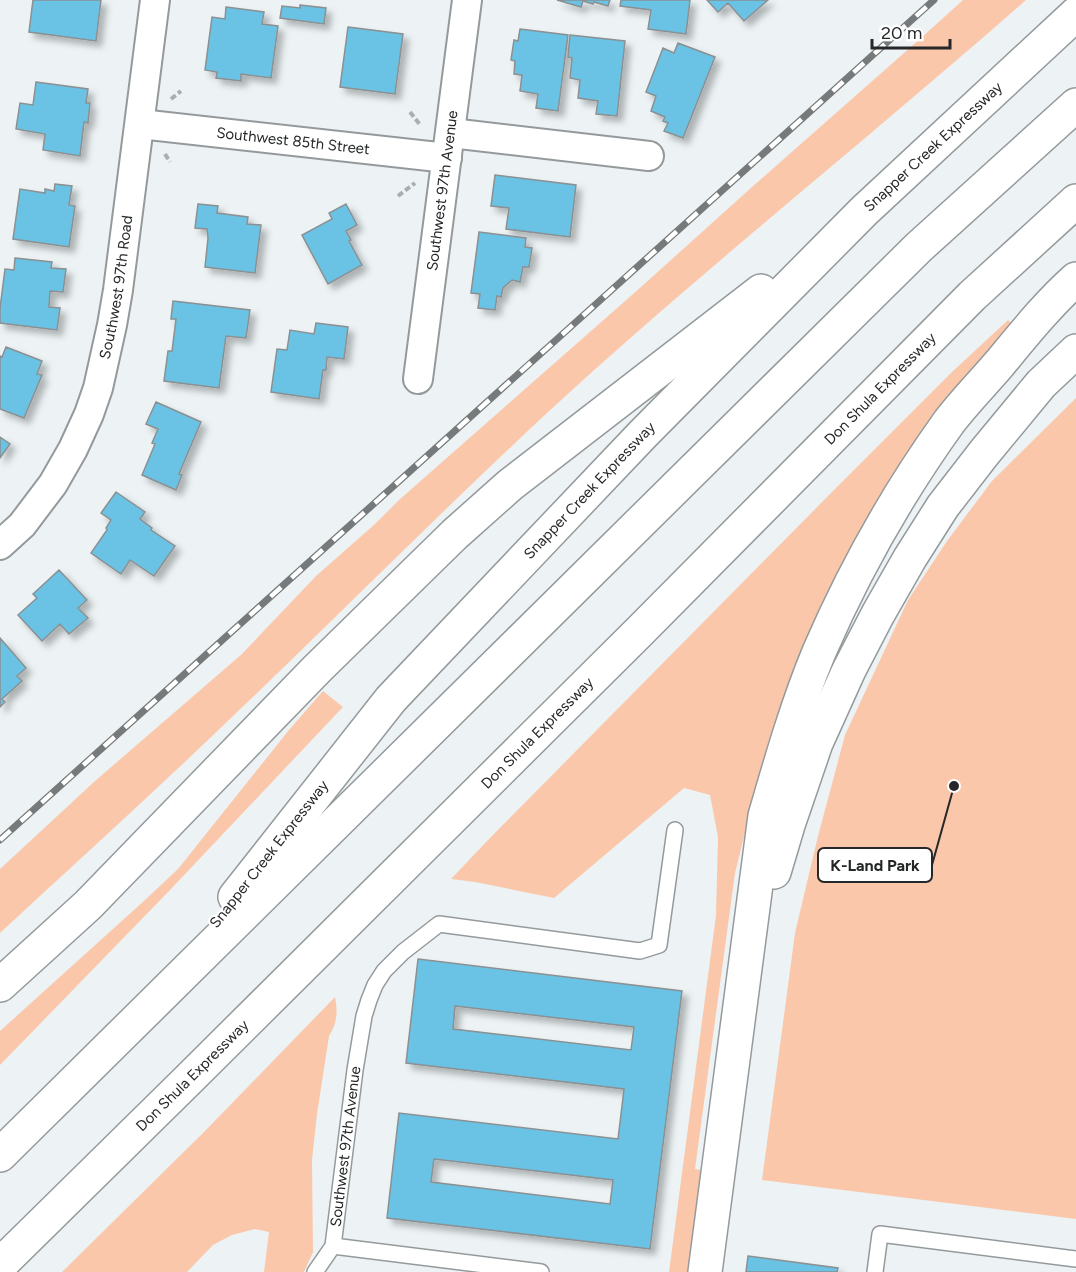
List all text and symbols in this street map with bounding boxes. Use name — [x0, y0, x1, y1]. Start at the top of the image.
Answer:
scale bar — [872, 12, 950, 50]
text: 20 m — [881, 22, 922, 44]
street label: Snapper Creek Expressway — [860, 78, 1006, 216]
street label: Southwest 97th Avenue — [423, 109, 462, 272]
street label: Southwest 85th Street — [215, 124, 371, 158]
street label: Southwest 97th Road — [96, 214, 136, 361]
street label: Don Shula Expressway — [821, 329, 940, 449]
street label: Snapper Creek Expressway — [520, 418, 659, 563]
street label: Don Shula Expressway — [477, 673, 597, 793]
street label: Snapper Creek Expressway — [206, 777, 332, 931]
callout: K-Land Park — [818, 848, 932, 882]
text: K-Land Park — [830, 856, 920, 875]
street label: Don Shula Expressway — [132, 1016, 252, 1135]
street label: Southwest 97th Avenue — [327, 1065, 364, 1228]

